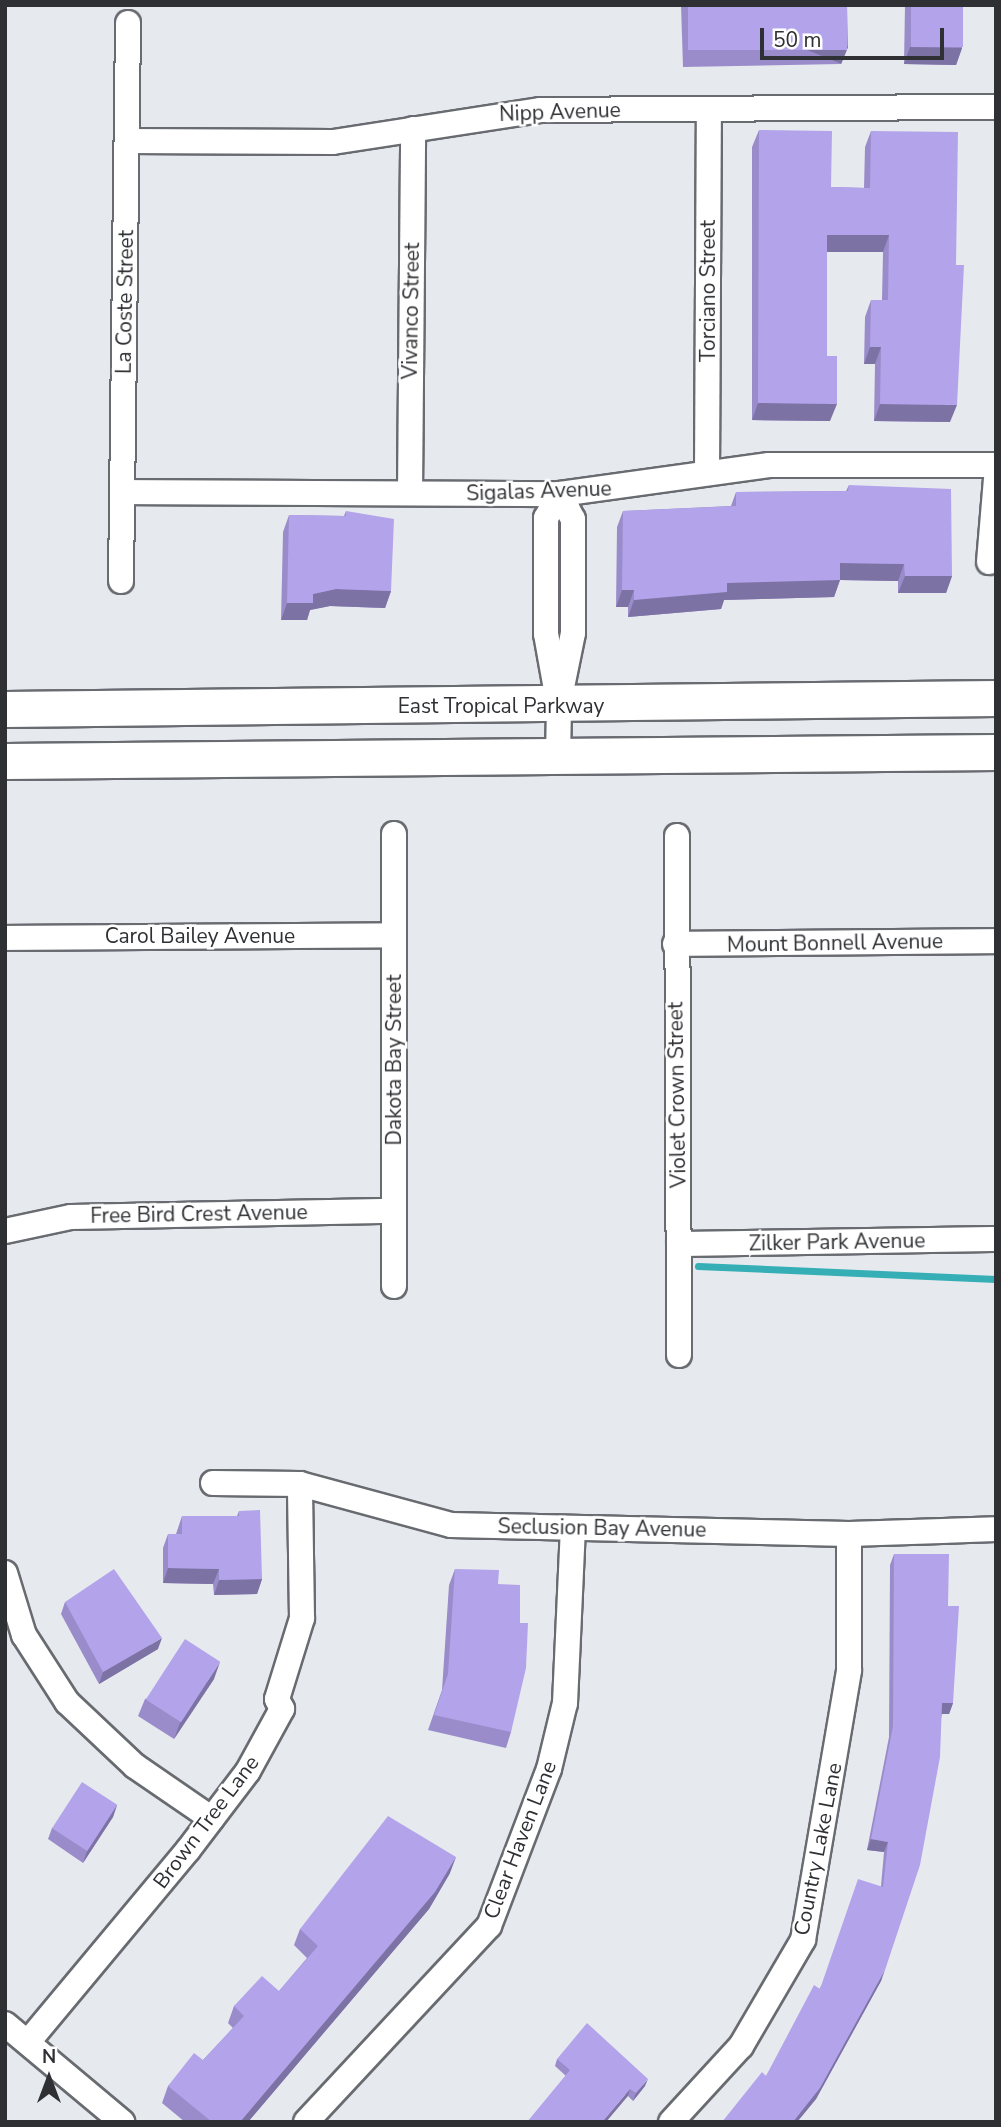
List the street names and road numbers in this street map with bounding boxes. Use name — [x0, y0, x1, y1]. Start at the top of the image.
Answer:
street label: Nipp Avenue — [499, 97, 621, 127]
street label: Torciano Street — [695, 220, 721, 362]
street label: La Coste Street — [111, 230, 139, 374]
street label: Vivanco Street — [397, 242, 425, 380]
street label: Sigalas Avenue — [466, 476, 612, 506]
street label: East Tropical Parkway — [398, 693, 604, 719]
street label: Carol Bailey Avenue — [105, 923, 295, 949]
street label: Mount Bonnell Avenue — [727, 929, 943, 957]
street label: Dakota Bay Street — [381, 974, 407, 1146]
street label: Violet Crown Street — [663, 1002, 691, 1188]
street label: Free Bird Crest Avenue — [90, 1200, 308, 1228]
street label: Zilker Park Avenue — [749, 1228, 925, 1256]
street label: Seclusion Bay Avenue — [497, 1514, 707, 1542]
street label: Brown Tree Lane — [148, 1751, 264, 1893]
street label: Clear Haven Lane — [478, 1757, 562, 1923]
street label: Country Lake Lane — [789, 1760, 847, 1938]

